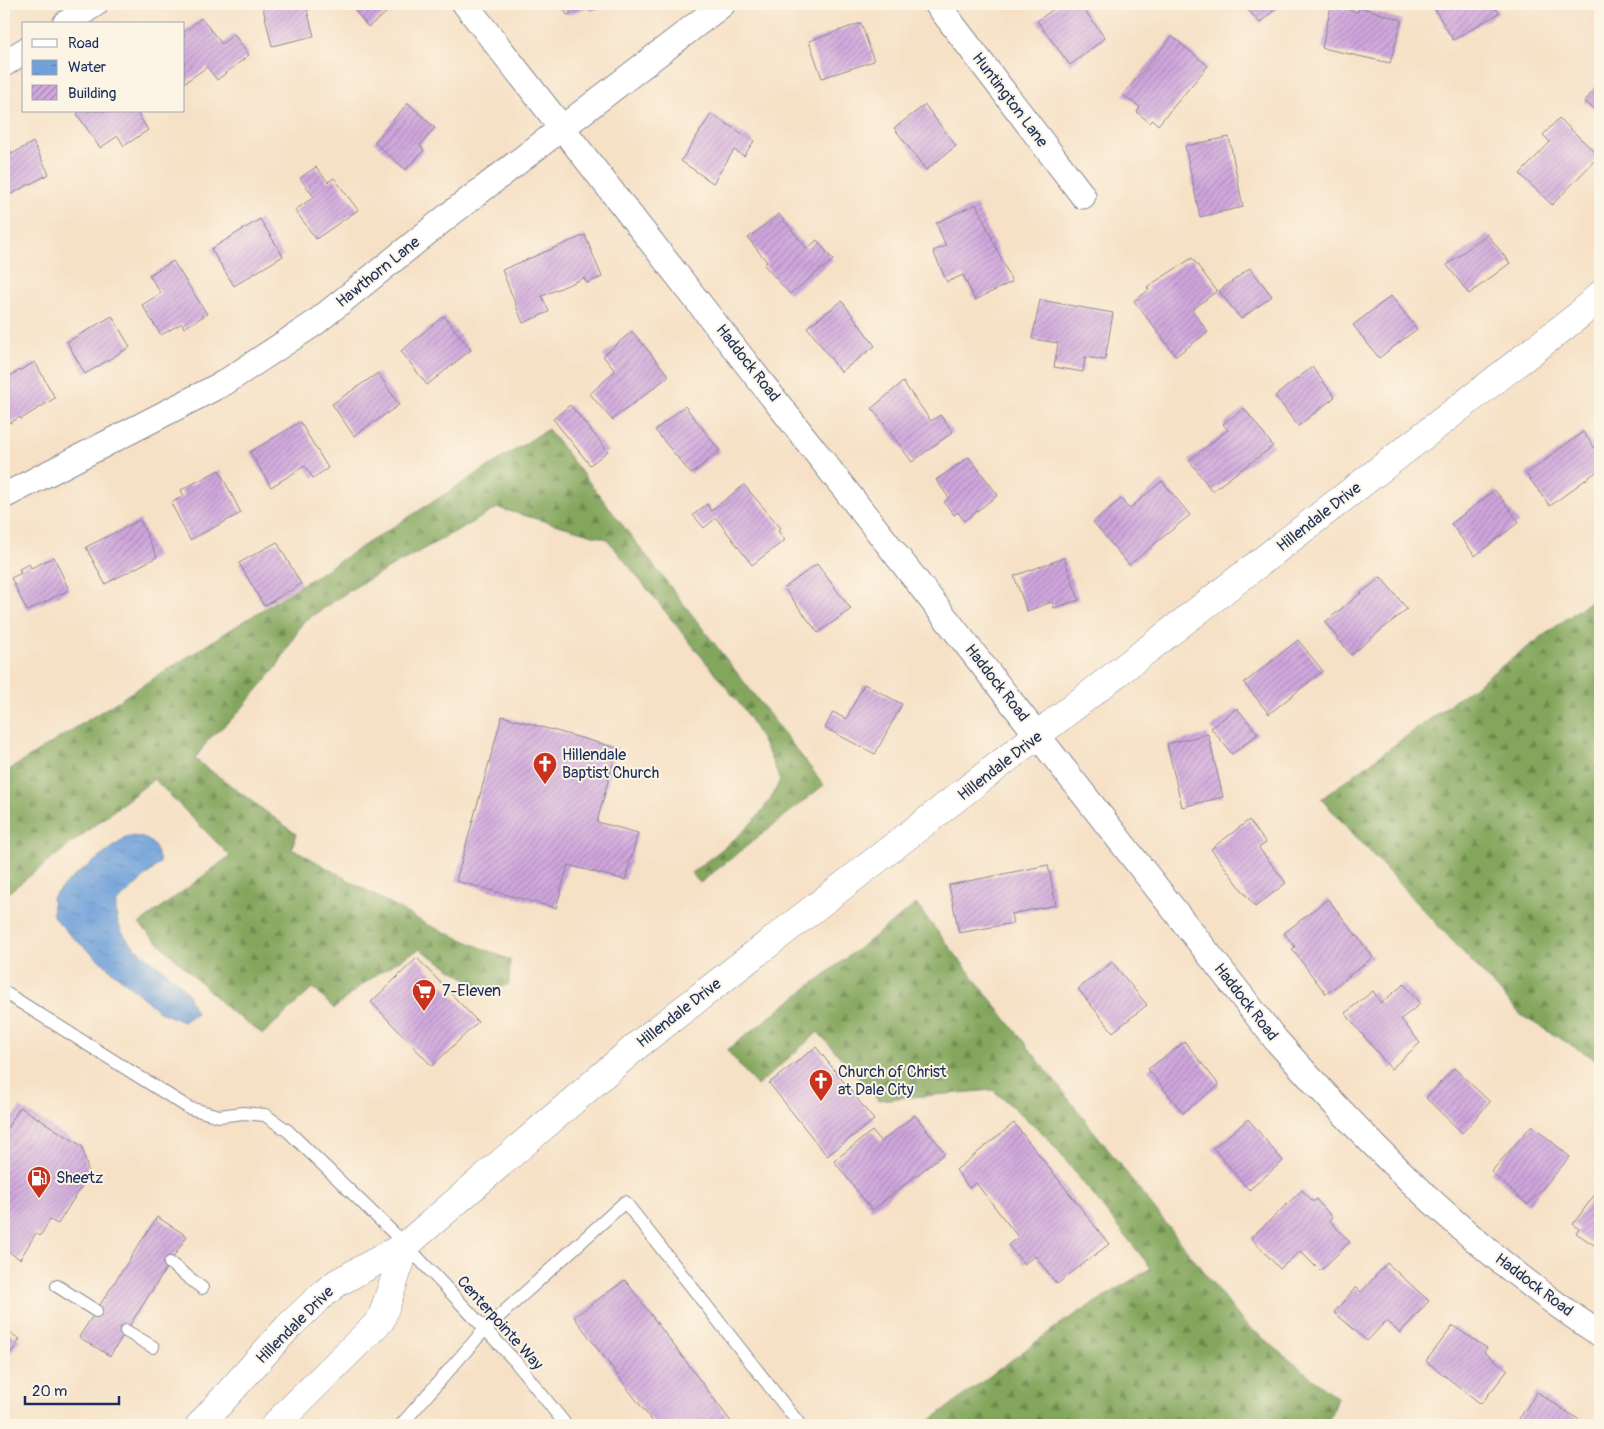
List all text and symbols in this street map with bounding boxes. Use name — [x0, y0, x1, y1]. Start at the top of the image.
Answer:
legend — [22, 22, 185, 112]
text: Road — [68, 34, 99, 53]
street label: Huntington Lane — [968, 49, 1052, 151]
text: Water — [68, 58, 107, 77]
text: Building — [68, 84, 116, 103]
street label: Hawthorn Lane — [332, 232, 424, 312]
street label: Haddock Road — [712, 320, 784, 406]
street label: Hillendale Drive — [1273, 478, 1365, 556]
street label: Haddock Road — [961, 640, 1033, 726]
street label: Hillendale Drive — [954, 727, 1046, 805]
place label: Hillendale Baptist Church — [562, 745, 659, 783]
church icon: Hillendale Baptist Church — [532, 751, 558, 785]
street label: Haddock Road — [1210, 959, 1282, 1045]
street label: Hillendale Drive — [633, 974, 725, 1052]
supermarket icon: 7-Eleven — [411, 978, 437, 1012]
place label: 7-Eleven — [442, 981, 501, 1001]
place label: Church of Christ at Dale City — [838, 1062, 947, 1100]
church icon: Church of Christ at Dale City — [808, 1068, 834, 1102]
fuel station icon: Sheetz — [26, 1165, 52, 1199]
place label: Sheetz — [56, 1168, 103, 1188]
street label: Haddock Road — [1491, 1249, 1577, 1321]
street label: Centerpointe Way — [452, 1272, 548, 1374]
street label: Hillendale Drive — [252, 1282, 338, 1368]
scale bar — [25, 1374, 119, 1406]
text: 20 m — [32, 1382, 67, 1401]

